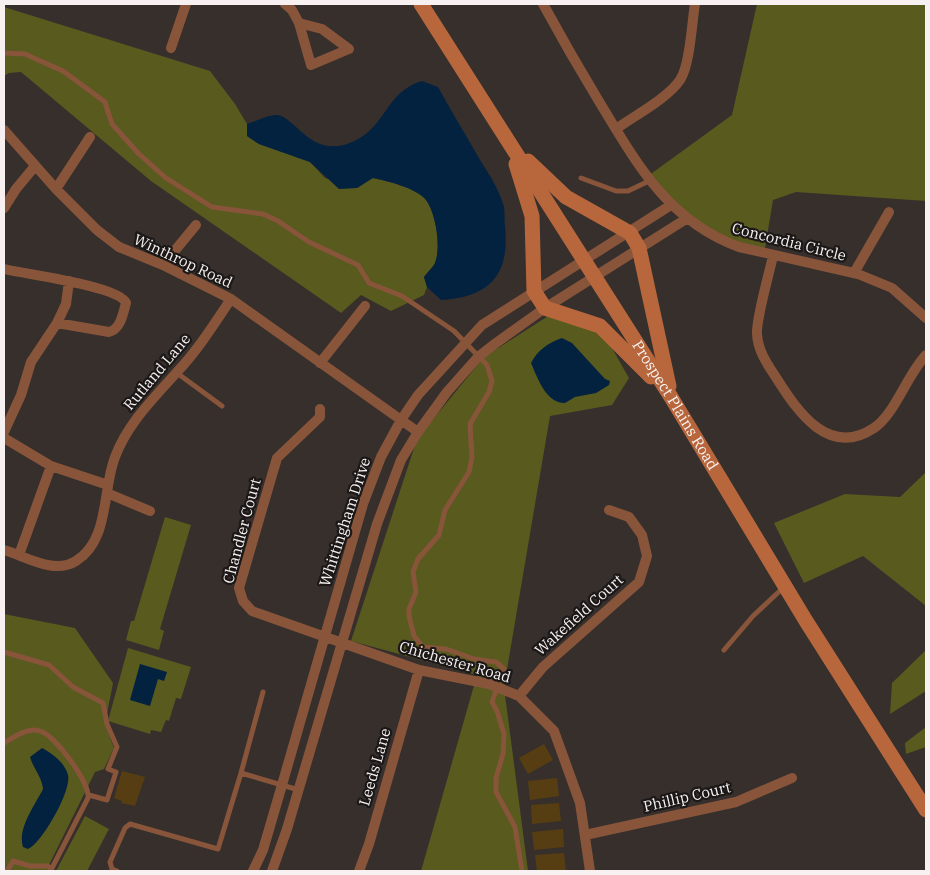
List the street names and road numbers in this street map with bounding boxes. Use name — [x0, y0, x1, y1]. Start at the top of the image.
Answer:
street label: Concordia Circle — [730, 218, 848, 265]
street label: Winthrop Road — [131, 229, 236, 292]
street label: Rutland Lane — [119, 329, 194, 414]
street label: Prospect Plains Road — [628, 337, 723, 473]
street label: Whittingham Drive — [315, 455, 374, 589]
street label: Chandler Court — [218, 476, 265, 586]
street label: Wakefield Court — [531, 570, 627, 659]
street label: Chichester Road — [397, 636, 513, 687]
street label: Leeds Lane — [354, 726, 395, 808]
street label: Phillip Court — [641, 777, 733, 816]

